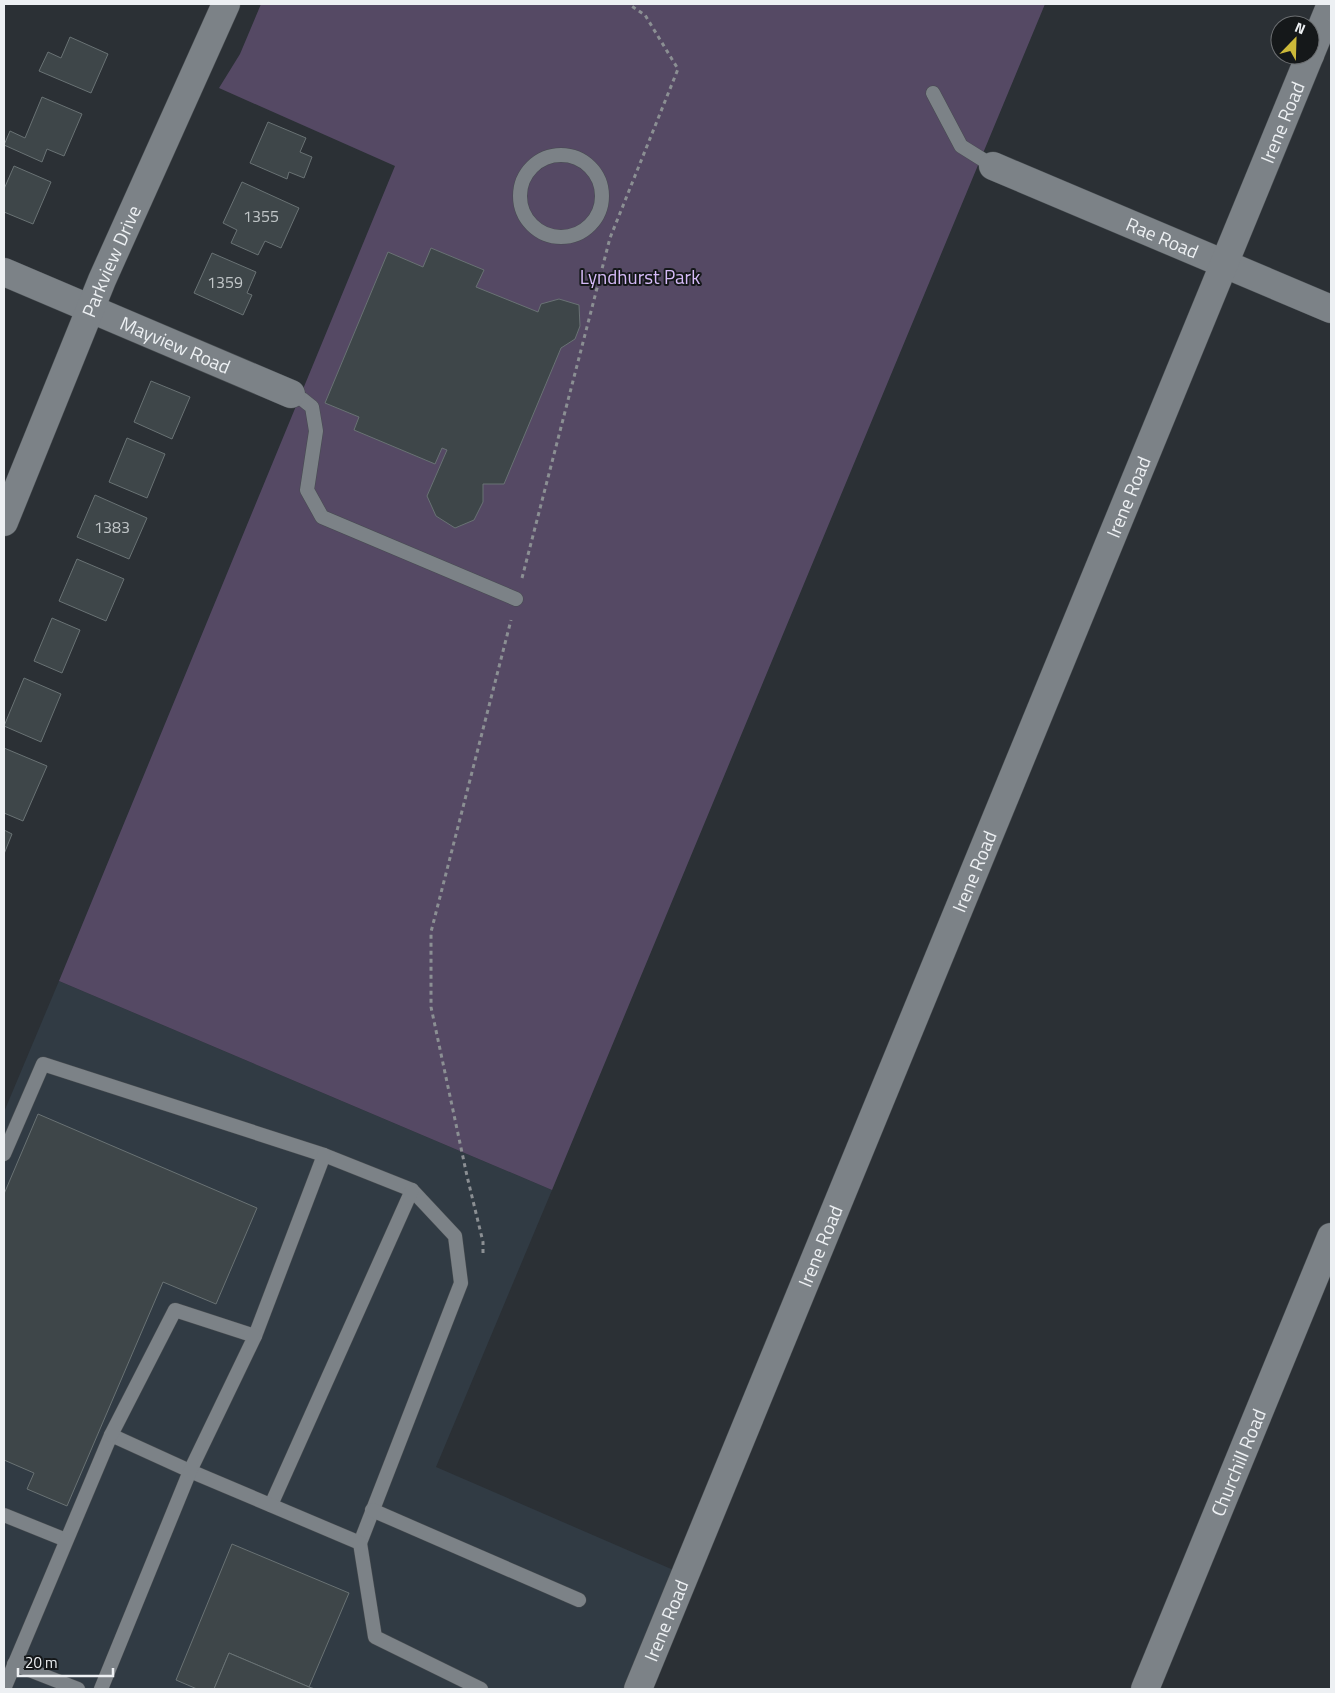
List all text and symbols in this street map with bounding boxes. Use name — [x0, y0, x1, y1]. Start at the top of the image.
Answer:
north arrow — [1270, 15, 1320, 65]
text: N — [1292, 16, 1309, 39]
street label: Irene Road — [1252, 77, 1312, 167]
street label: Parkview Drive — [74, 200, 148, 321]
house number: 1355 — [243, 204, 279, 228]
street label: Rae Road — [1122, 209, 1203, 265]
park label: Lyndhurst Park — [580, 262, 700, 291]
house number: 1359 — [207, 270, 243, 294]
street label: Mayview Road — [116, 308, 235, 381]
street label: Irene Road — [1098, 451, 1158, 542]
house number: 1383 — [94, 515, 130, 539]
street label: Irene Road — [944, 826, 1004, 916]
street label: Irene Road — [790, 1201, 849, 1291]
street label: Churchill Road — [1203, 1404, 1273, 1520]
street label: Irene Road — [636, 1575, 695, 1666]
scale bar — [18, 1646, 112, 1678]
text: 20 m — [25, 1651, 58, 1674]

